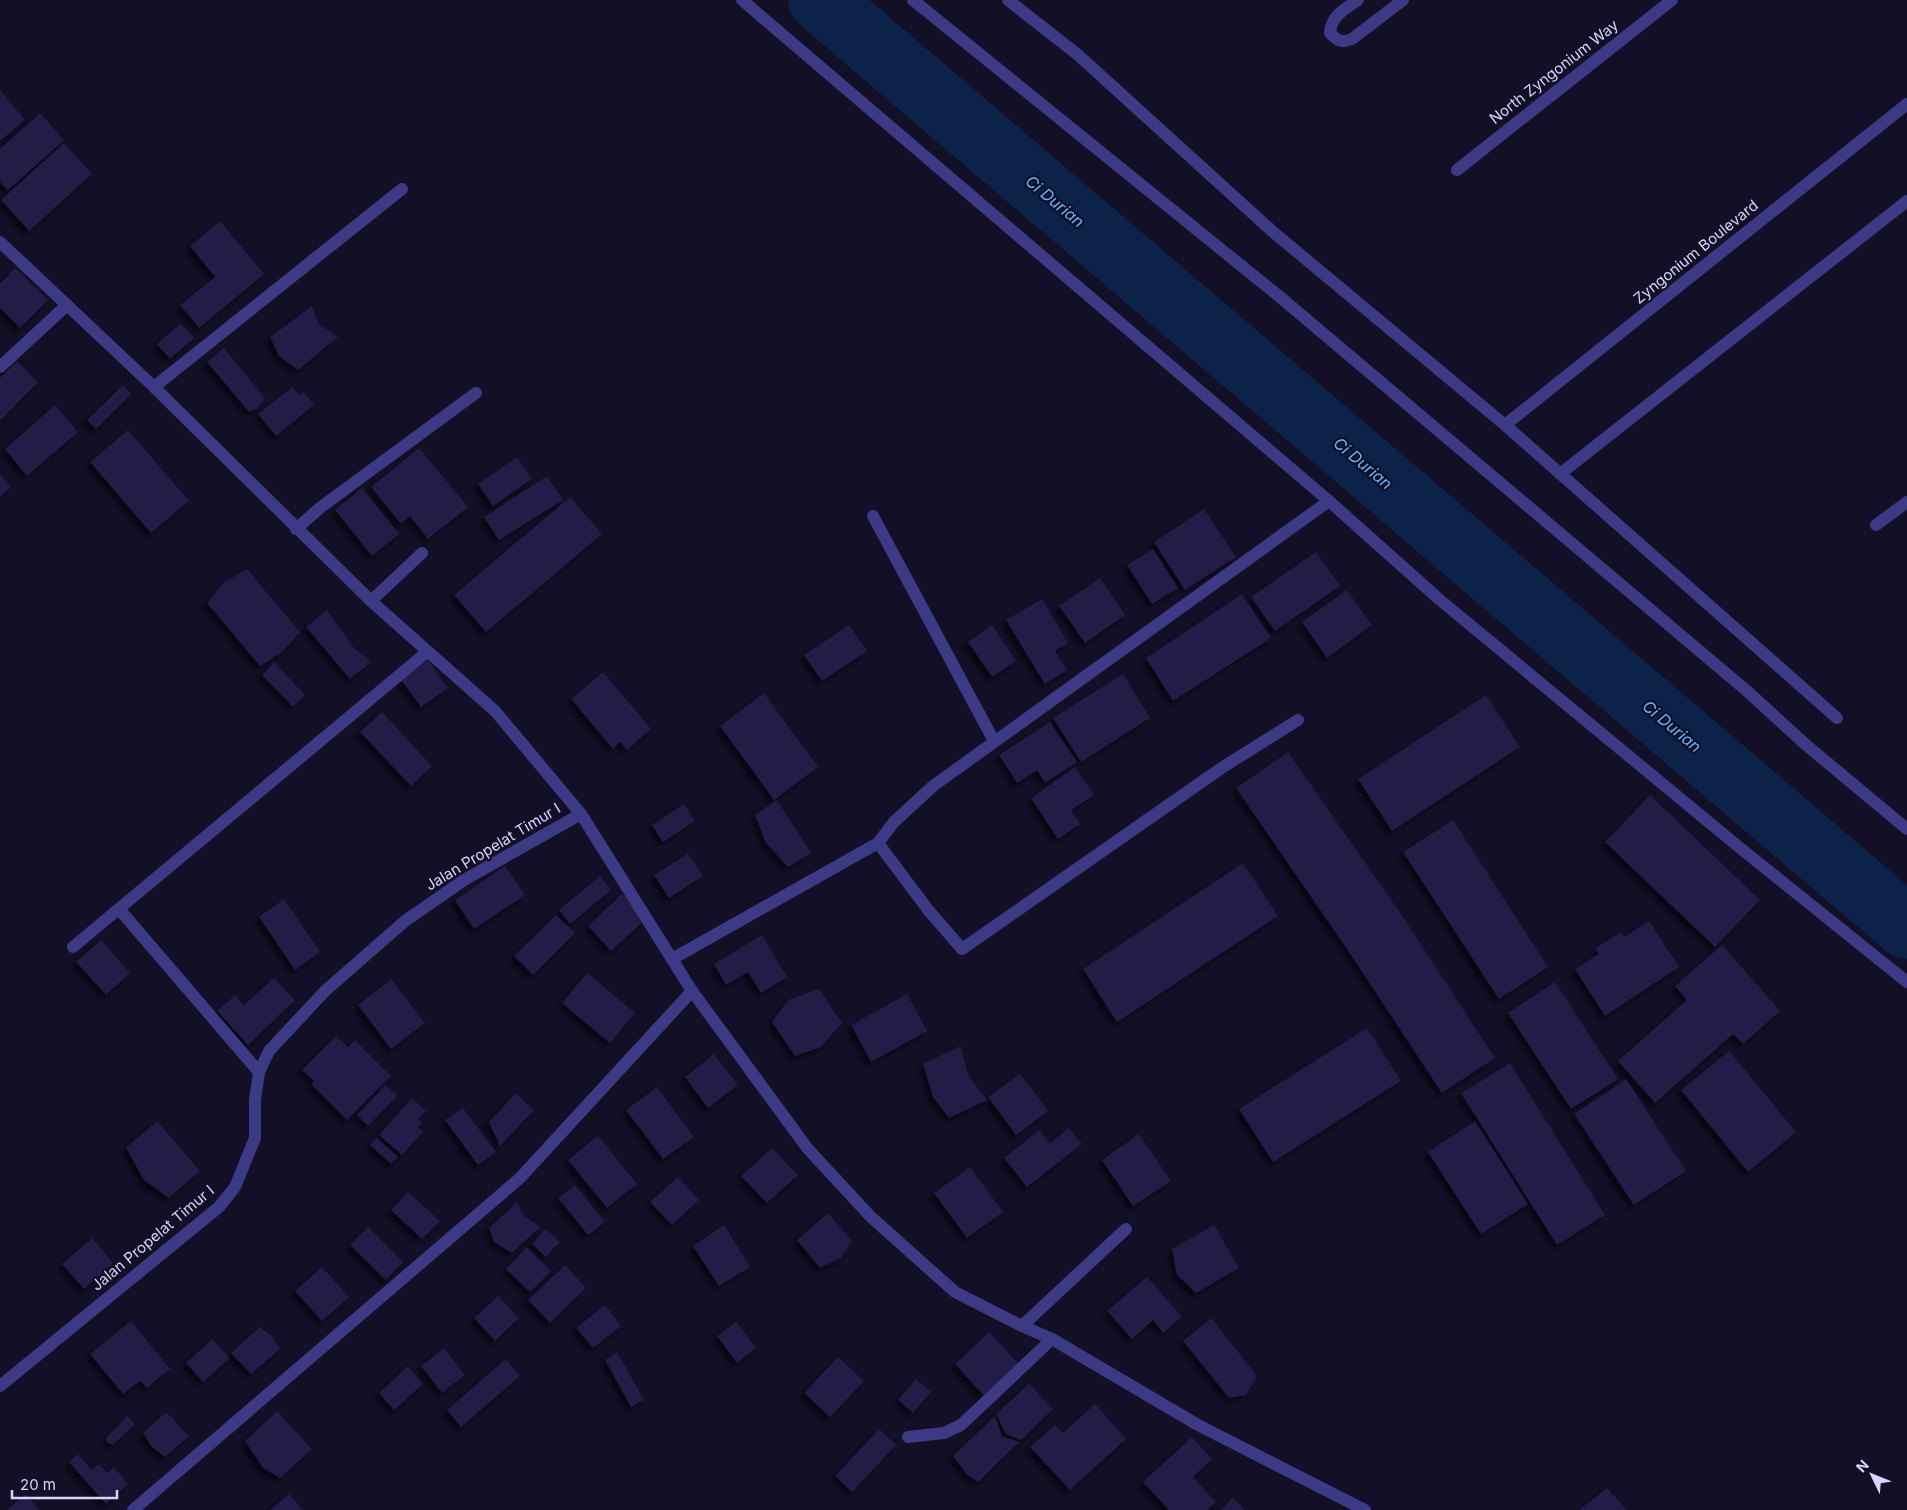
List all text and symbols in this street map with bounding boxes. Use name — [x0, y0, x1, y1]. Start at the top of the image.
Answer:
street label: North Zyngonium Way — [1485, 15, 1622, 128]
water label: Ci Durian — [1022, 171, 1088, 231]
street label: Zyngonium Boulevard — [1630, 196, 1762, 308]
water label: Ci Durian — [1330, 433, 1396, 493]
water label: Ci Durian — [1639, 696, 1705, 756]
street label: Jalan Propelat Timur I — [422, 799, 564, 894]
street label: Jalan Propelat Timur I — [87, 1181, 218, 1295]
north arrow — [1847, 1450, 1897, 1500]
text: N — [1852, 1456, 1872, 1475]
scale bar — [12, 1468, 118, 1500]
text: 20 m — [20, 1475, 56, 1494]

